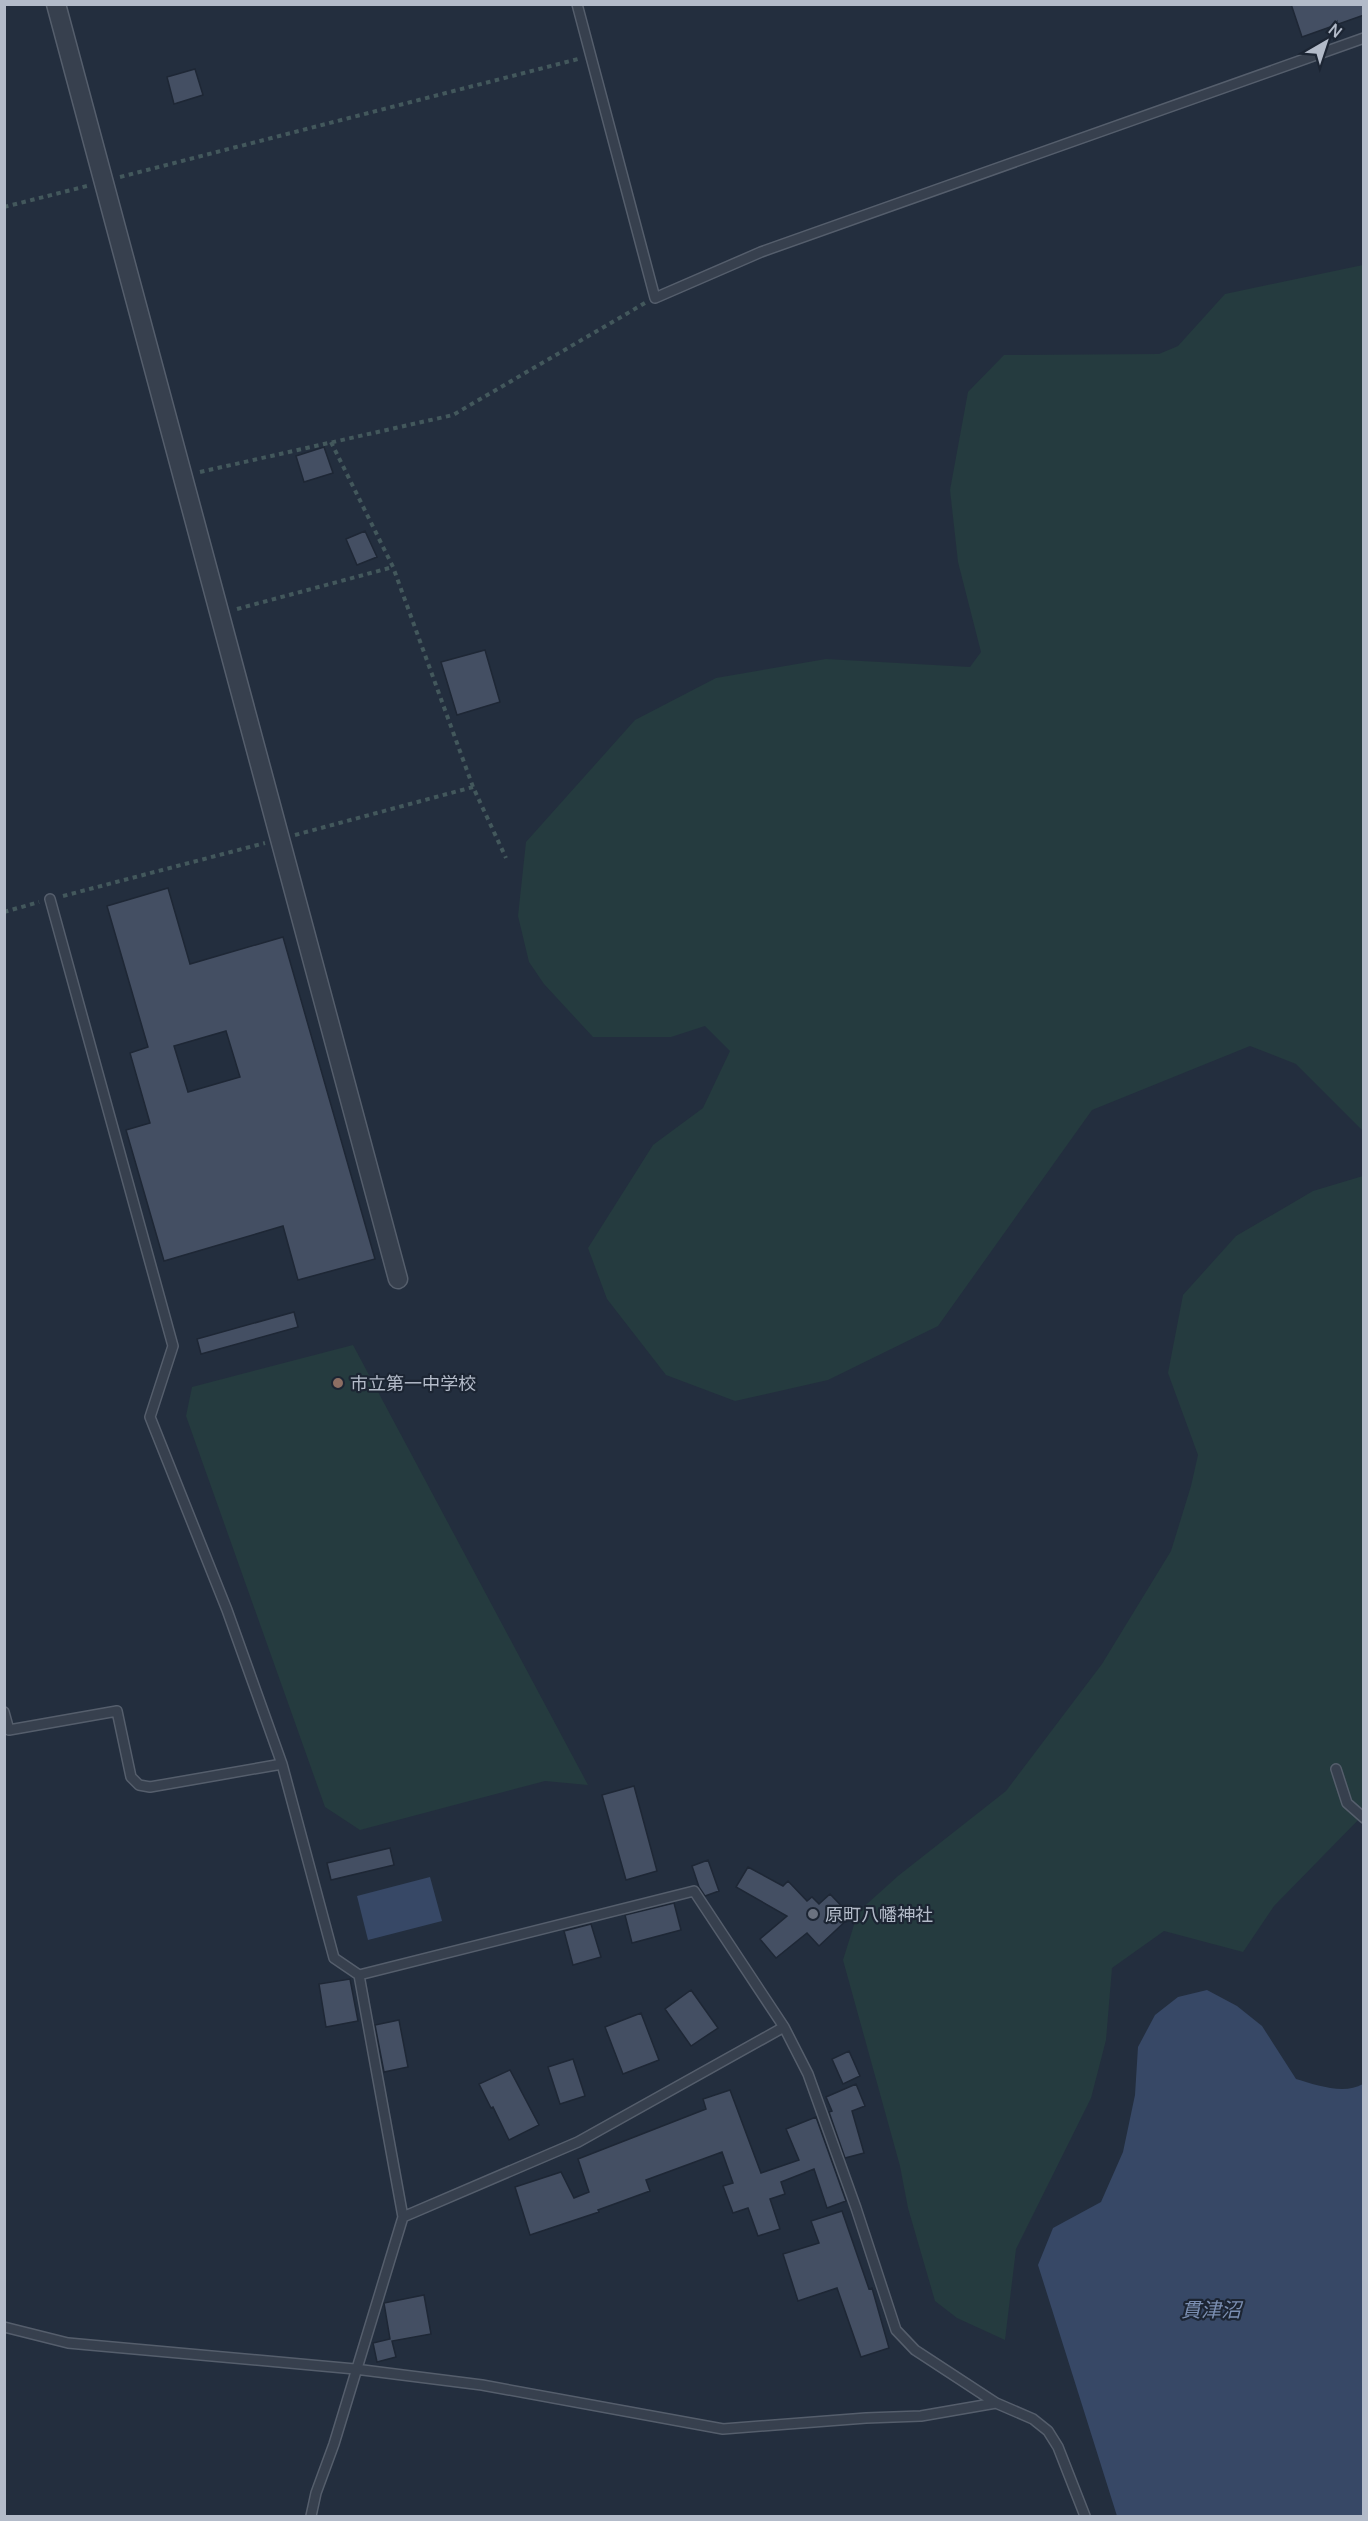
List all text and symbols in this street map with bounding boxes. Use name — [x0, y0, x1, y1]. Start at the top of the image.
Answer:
north arrow — [1296, 12, 1356, 72]
text: N — [1324, 18, 1347, 43]
place label: 市立第一中学校 — [350, 1371, 476, 1395]
marker: 市立第一中学校 — [331, 1376, 345, 1390]
place label: 原町八幡神社 — [825, 1902, 933, 1926]
marker: 原町八幡神社 — [806, 1907, 820, 1921]
water label: 貫津沼 — [1181, 2296, 1244, 2323]

